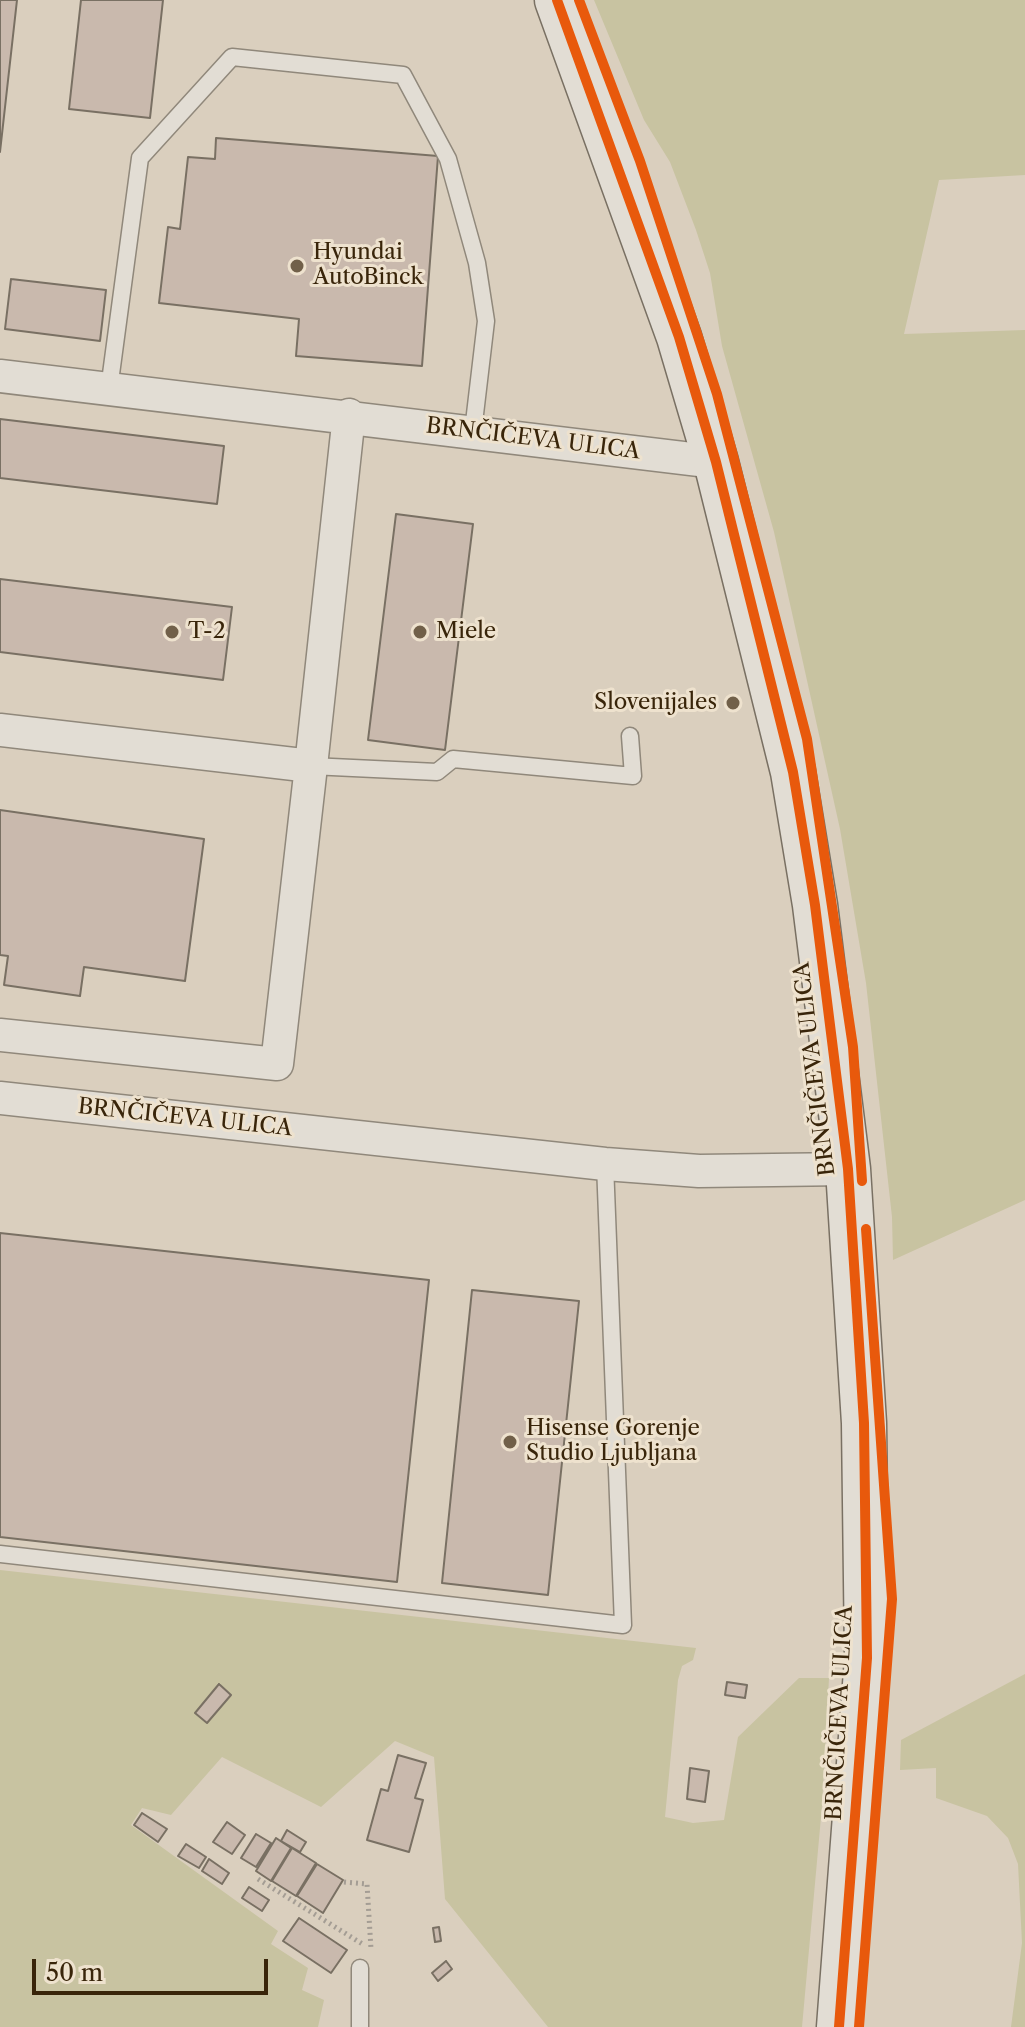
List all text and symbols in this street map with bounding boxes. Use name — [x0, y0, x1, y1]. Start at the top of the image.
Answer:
place label: Hyundai AutoBinck — [313, 240, 423, 292]
marker: Hyundai AutoBinck — [288, 257, 306, 275]
street label: BRNČIČEVA ULICA — [424, 413, 642, 465]
place label: T-2 — [188, 619, 226, 645]
place label: Miele — [436, 619, 496, 645]
marker: T-2 — [163, 623, 181, 641]
marker: Miele — [411, 623, 429, 641]
place label: Slovenijales — [594, 690, 717, 716]
marker: Slovenijales — [724, 694, 742, 712]
street label: BRNČIČEVA ULICA — [789, 960, 841, 1178]
street label: BRNČIČEVA ULICA — [76, 1094, 294, 1142]
place label: Hisense Gorenje Studio Ljubljana — [526, 1416, 700, 1468]
marker: Hisense Gorenje Studio Ljubljana — [501, 1433, 519, 1451]
street label: BRNČIČEVA ULICA — [821, 1605, 859, 1821]
scale bar — [36, 1943, 272, 1993]
text: 50 m — [46, 1958, 103, 1987]

